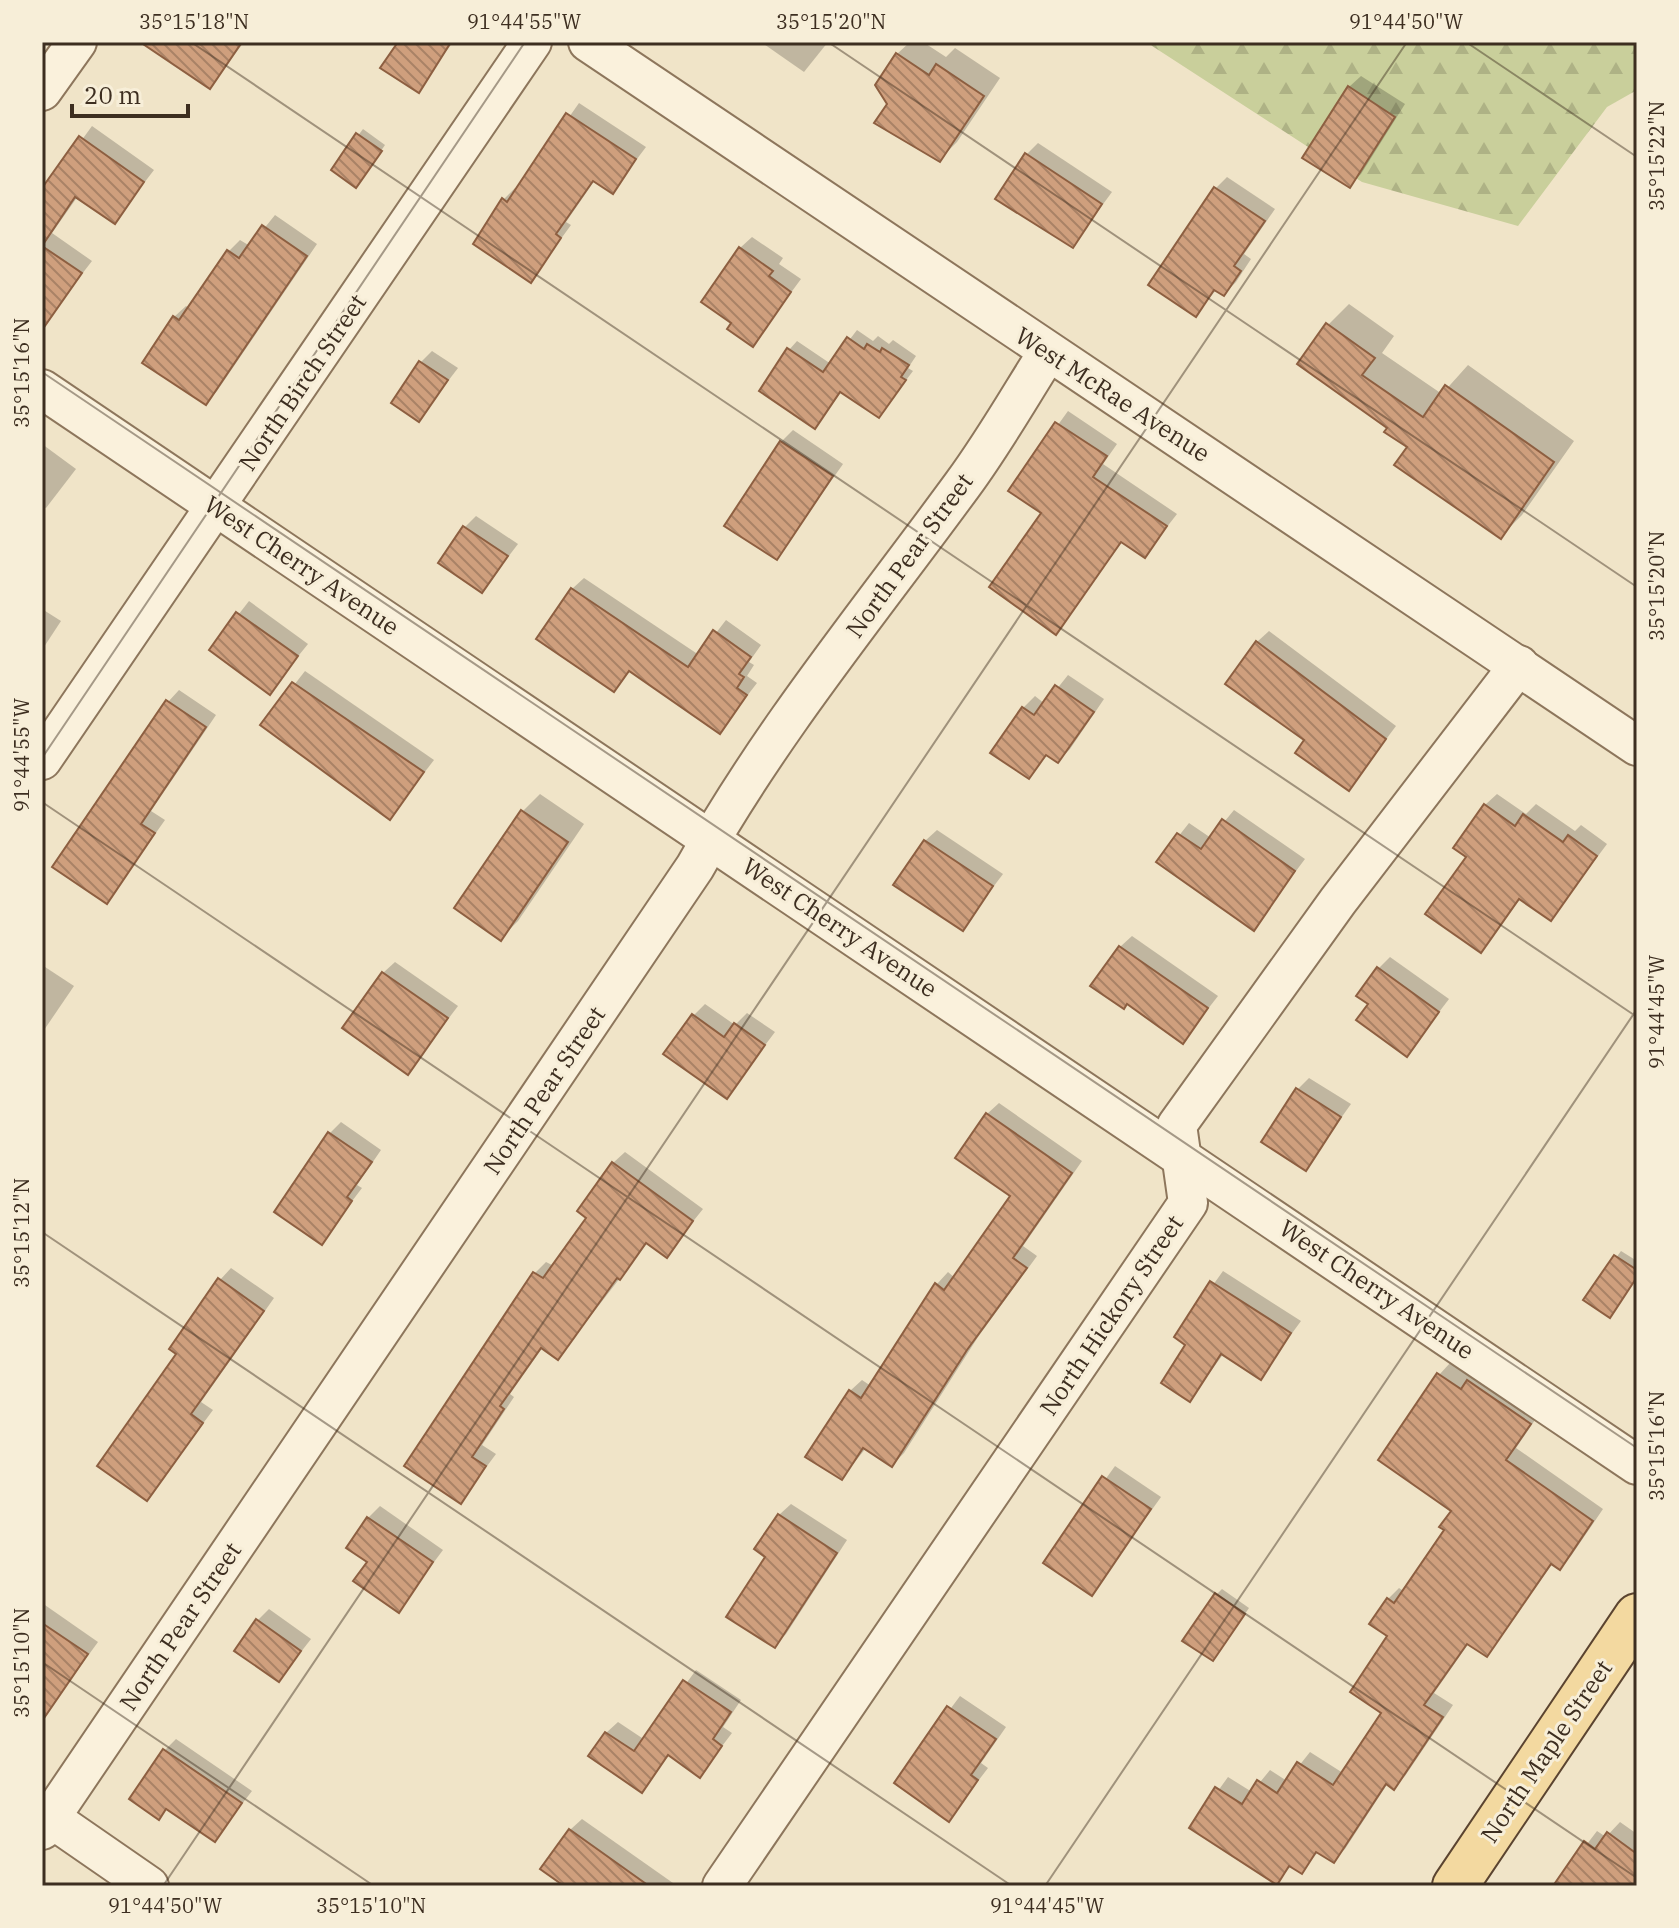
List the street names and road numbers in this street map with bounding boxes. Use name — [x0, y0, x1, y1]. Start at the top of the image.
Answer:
street label: North Birch Street — [231, 287, 373, 477]
street label: West McRae Avenue — [1010, 319, 1216, 469]
street label: North Pear Street — [838, 466, 980, 644]
street label: West Cherry Avenue — [198, 488, 406, 642]
street label: West Cherry Avenue — [736, 850, 944, 1004]
street label: North Pear Street — [476, 1000, 612, 1180]
street label: North Hickory Street — [1032, 1209, 1190, 1421]
street label: West Cherry Avenue — [1273, 1212, 1481, 1366]
street label: North Pear Street — [112, 1536, 248, 1716]
street label: North Maple Street — [1473, 1653, 1619, 1849]

